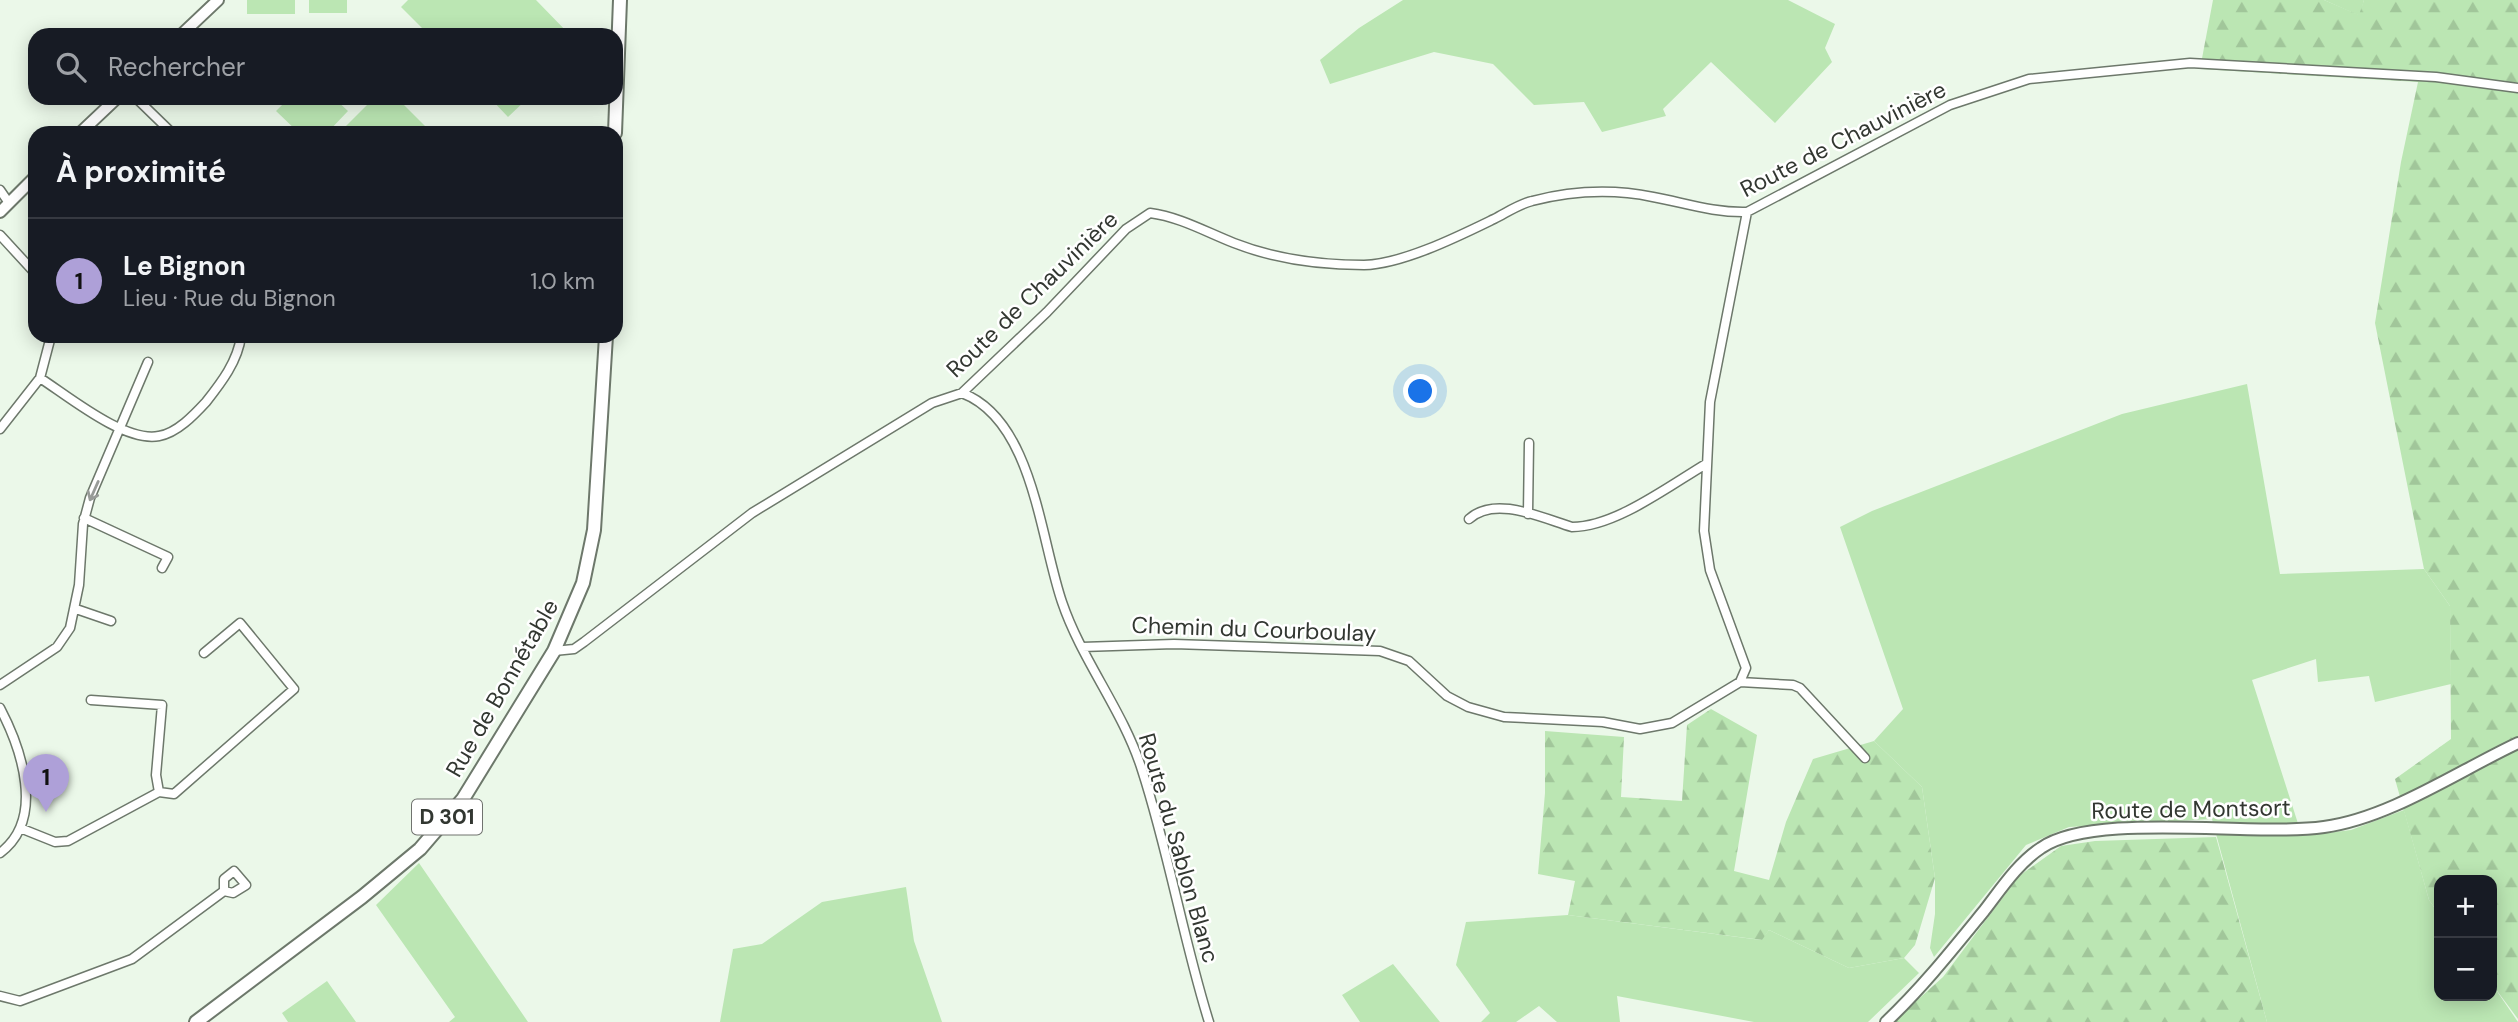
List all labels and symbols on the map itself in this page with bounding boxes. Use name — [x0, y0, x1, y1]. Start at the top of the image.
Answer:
street label: Route de Chauvinière — [1735, 74, 1951, 204]
street label: Route de Chauvinière — [940, 204, 1124, 384]
your location — [1403, 374, 1437, 408]
one-way arrow — [87, 480, 100, 501]
street label: Rue de Bonnétable — [439, 594, 565, 782]
street label: Chemin du Courboulay — [1131, 610, 1377, 648]
street label: Route du Sablon Blanc — [1132, 730, 1226, 966]
pin: 1 — [23, 754, 69, 812]
street label: Route de Montsort — [2091, 792, 2291, 826]
road number: D 301 — [412, 800, 482, 834]

